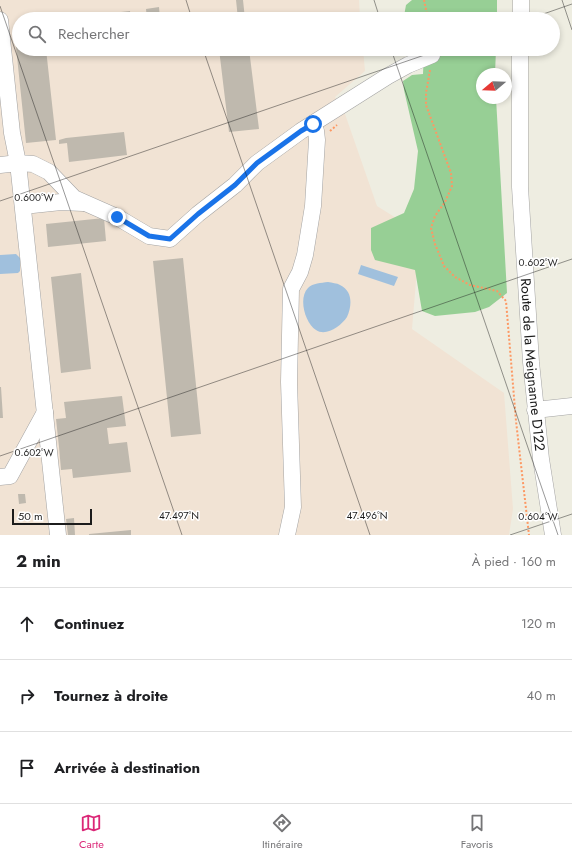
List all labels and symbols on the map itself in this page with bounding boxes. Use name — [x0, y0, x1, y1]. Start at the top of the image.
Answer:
north arrow — [476, 68, 512, 104]
route start — [304, 115, 322, 133]
text: 0.600°W — [14, 190, 54, 205]
route end — [108, 208, 126, 226]
text: 0.602°W — [518, 255, 558, 270]
street label: Route de la Meignanne D122 — [516, 277, 550, 452]
text: 0.602°W — [14, 445, 54, 460]
scale bar — [12, 507, 92, 526]
text: 47.497°N — [159, 508, 199, 523]
text: 47.496°N — [347, 508, 387, 523]
text: 0.604°W — [518, 509, 558, 524]

